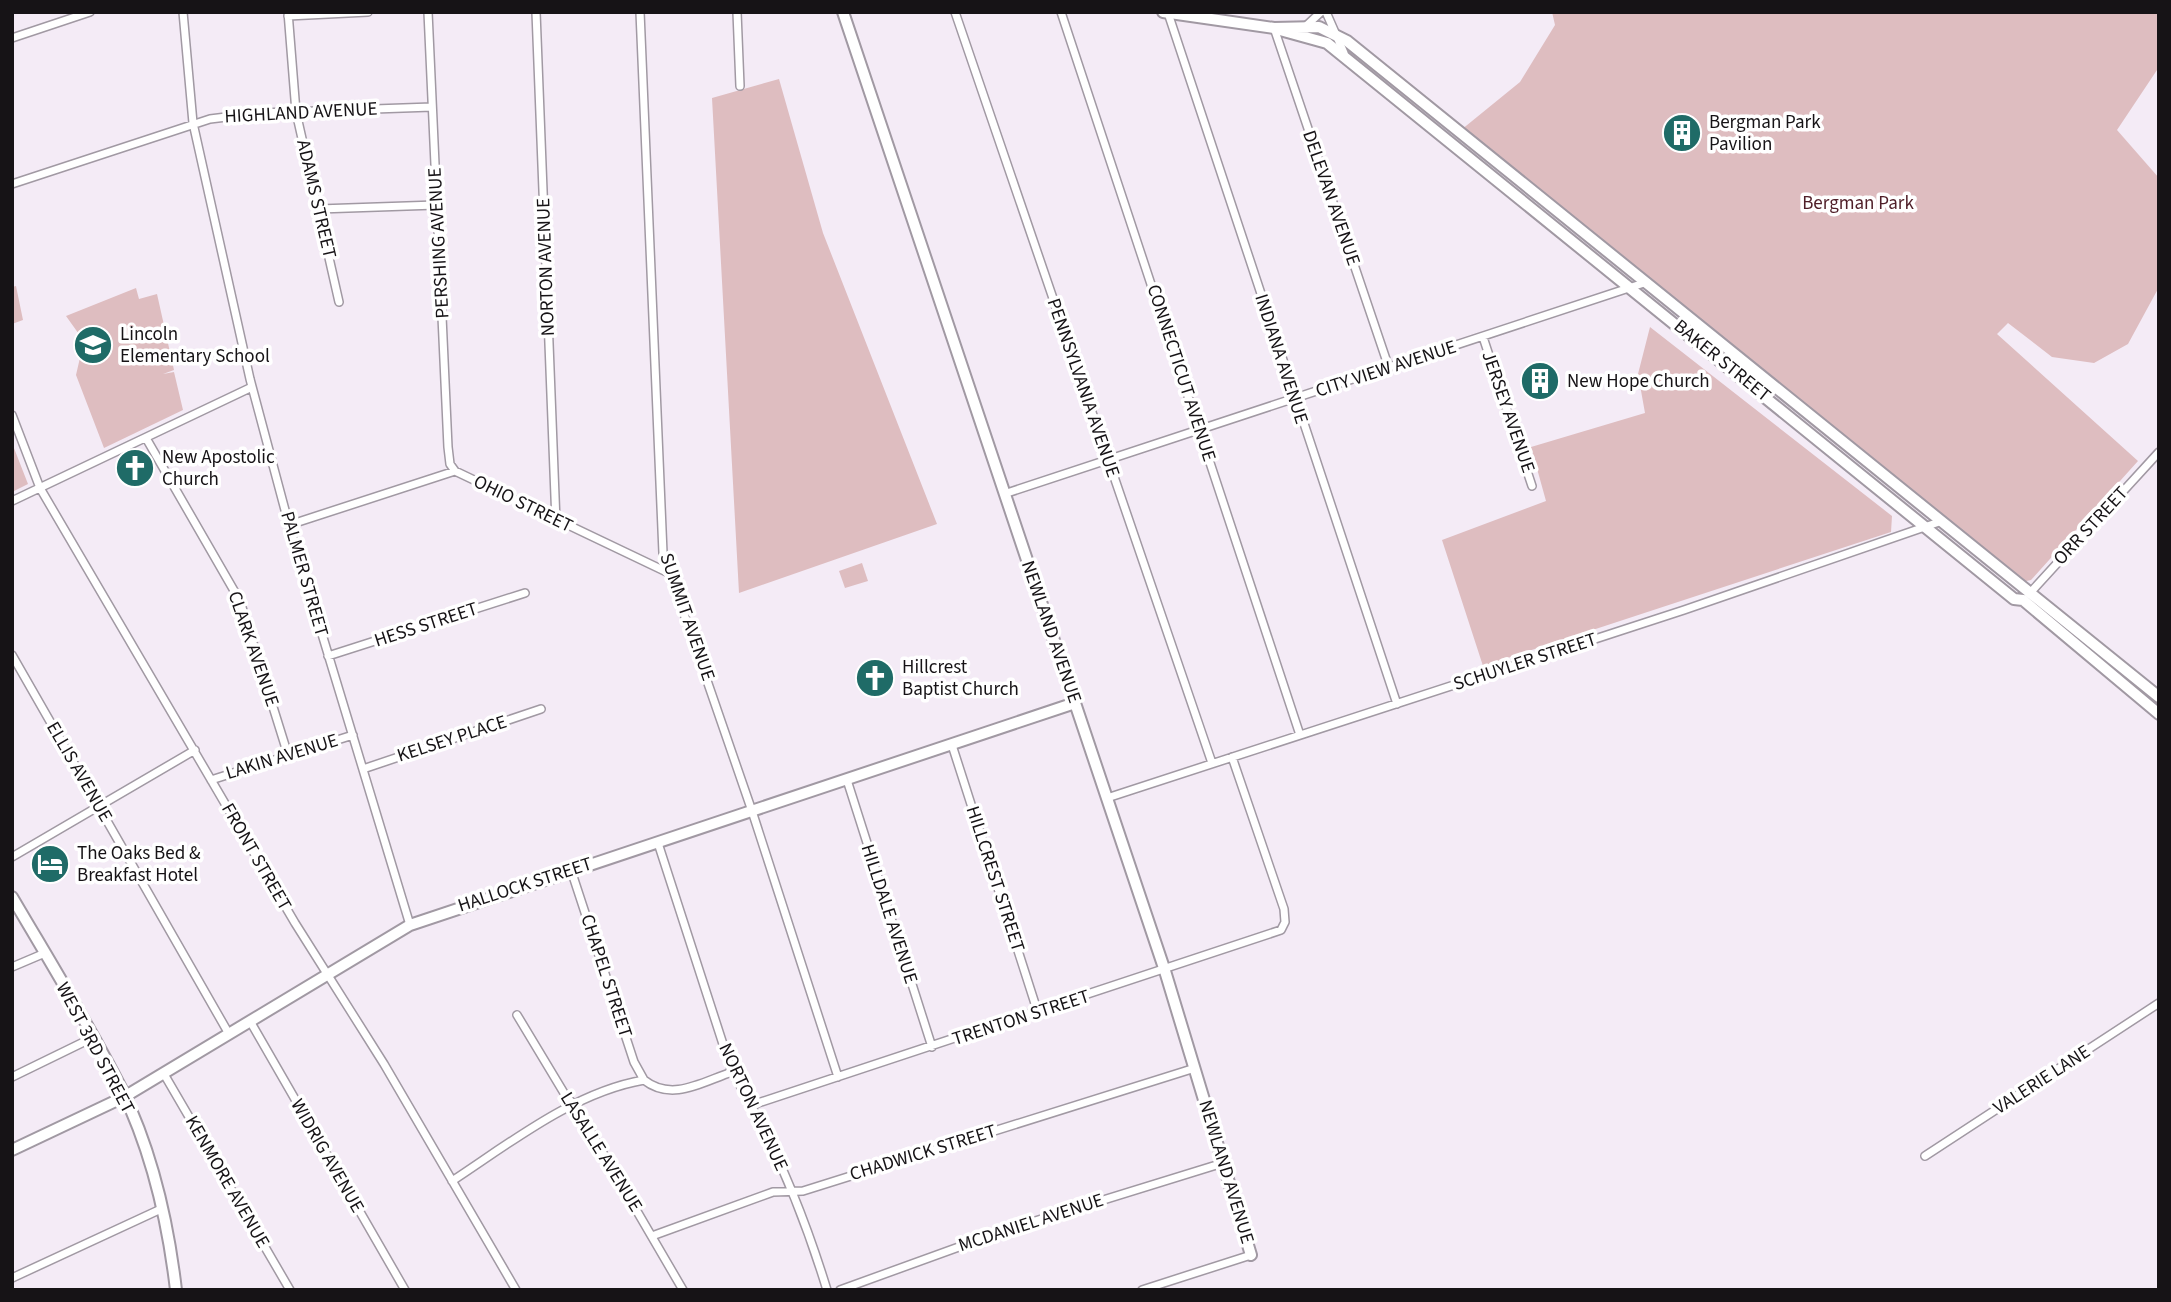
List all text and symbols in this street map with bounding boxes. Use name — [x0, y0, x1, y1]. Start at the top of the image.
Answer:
street label: HIGHLAND AVENUE — [224, 96, 378, 130]
place label: Bergman Park Pavilion — [1709, 109, 1821, 158]
building icon: Bergman Park Pavilion — [1661, 112, 1703, 154]
street label: DELEVAN AVENUE — [1295, 127, 1367, 269]
street label: ADAMS STREET — [289, 137, 343, 261]
street label: PERSHING AVENUE — [422, 167, 456, 319]
park label: Bergman Park — [1802, 190, 1914, 217]
street label: NORTON AVENUE — [530, 197, 562, 337]
street label: CONNECTICUT AVENUE — [1140, 281, 1222, 465]
street label: INDIANA AVENUE — [1247, 291, 1315, 427]
street label: PENNSYLVANIA AVENUE — [1040, 295, 1126, 481]
street label: BAKER STREET — [1668, 313, 1776, 409]
place label: Lincoln Elementary School — [120, 321, 270, 370]
school or university icon: Lincoln Elementary School — [72, 324, 114, 366]
street label: CITY VIEW AVENUE — [1312, 334, 1460, 404]
street label: JERSEY AVENUE — [1475, 348, 1541, 476]
building icon: New Hope Church — [1519, 360, 1561, 402]
place label: New Hope Church — [1567, 368, 1710, 395]
place label: New Apostolic Church — [162, 444, 275, 493]
church icon: New Apostolic Church — [114, 447, 156, 489]
street label: OHIO STREET — [469, 468, 577, 540]
street label: ORR STREET — [2047, 481, 2135, 571]
street label: PALMER STREET — [273, 508, 335, 640]
street label: SUMMIT AVENUE — [653, 550, 721, 684]
street label: NEWLAND AVENUE — [1014, 557, 1088, 707]
street label: CLARK AVENUE — [221, 588, 285, 710]
street label: HESS STREET — [371, 596, 481, 654]
street label: SCHUYLER STREET — [1450, 626, 1600, 698]
place label: Hillcrest Baptist Church — [902, 654, 1019, 703]
church icon: Hillcrest Baptist Church — [854, 657, 896, 699]
street label: KELSEY PLACE — [394, 709, 510, 769]
street label: ELLIS AVENUE — [39, 717, 119, 827]
street label: LAKIN AVENUE — [223, 727, 341, 787]
street label: FRONT STREET — [214, 798, 298, 916]
street label: HILLCREST STREET — [959, 803, 1031, 955]
place label: The Oaks Bed & Breakfast Hotel — [77, 840, 201, 889]
street label: HILLDALE AVENUE — [854, 841, 924, 987]
hotel icon: The Oaks Bed & Breakfast Hotel — [29, 843, 71, 885]
street label: HALLOCK STREET — [454, 851, 596, 919]
street label: CHAPEL STREET — [573, 911, 639, 1041]
street label: WEST 3RD STREET — [49, 977, 141, 1119]
street label: TRENTON STREET — [949, 983, 1093, 1053]
street label: NORTON AVENUE — [712, 1039, 794, 1175]
street label: VALERIE LANE — [1988, 1039, 2096, 1121]
street label: LASALLE AVENUE — [553, 1087, 649, 1217]
street label: WIDRIG AVENUE — [283, 1094, 371, 1218]
street label: NEWLAND AVENUE — [1191, 1097, 1261, 1247]
street label: KENMORE AVENUE — [178, 1111, 276, 1253]
street label: CHADWICK STREET — [847, 1118, 999, 1188]
street label: MCDANIEL AVENUE — [955, 1187, 1107, 1259]

